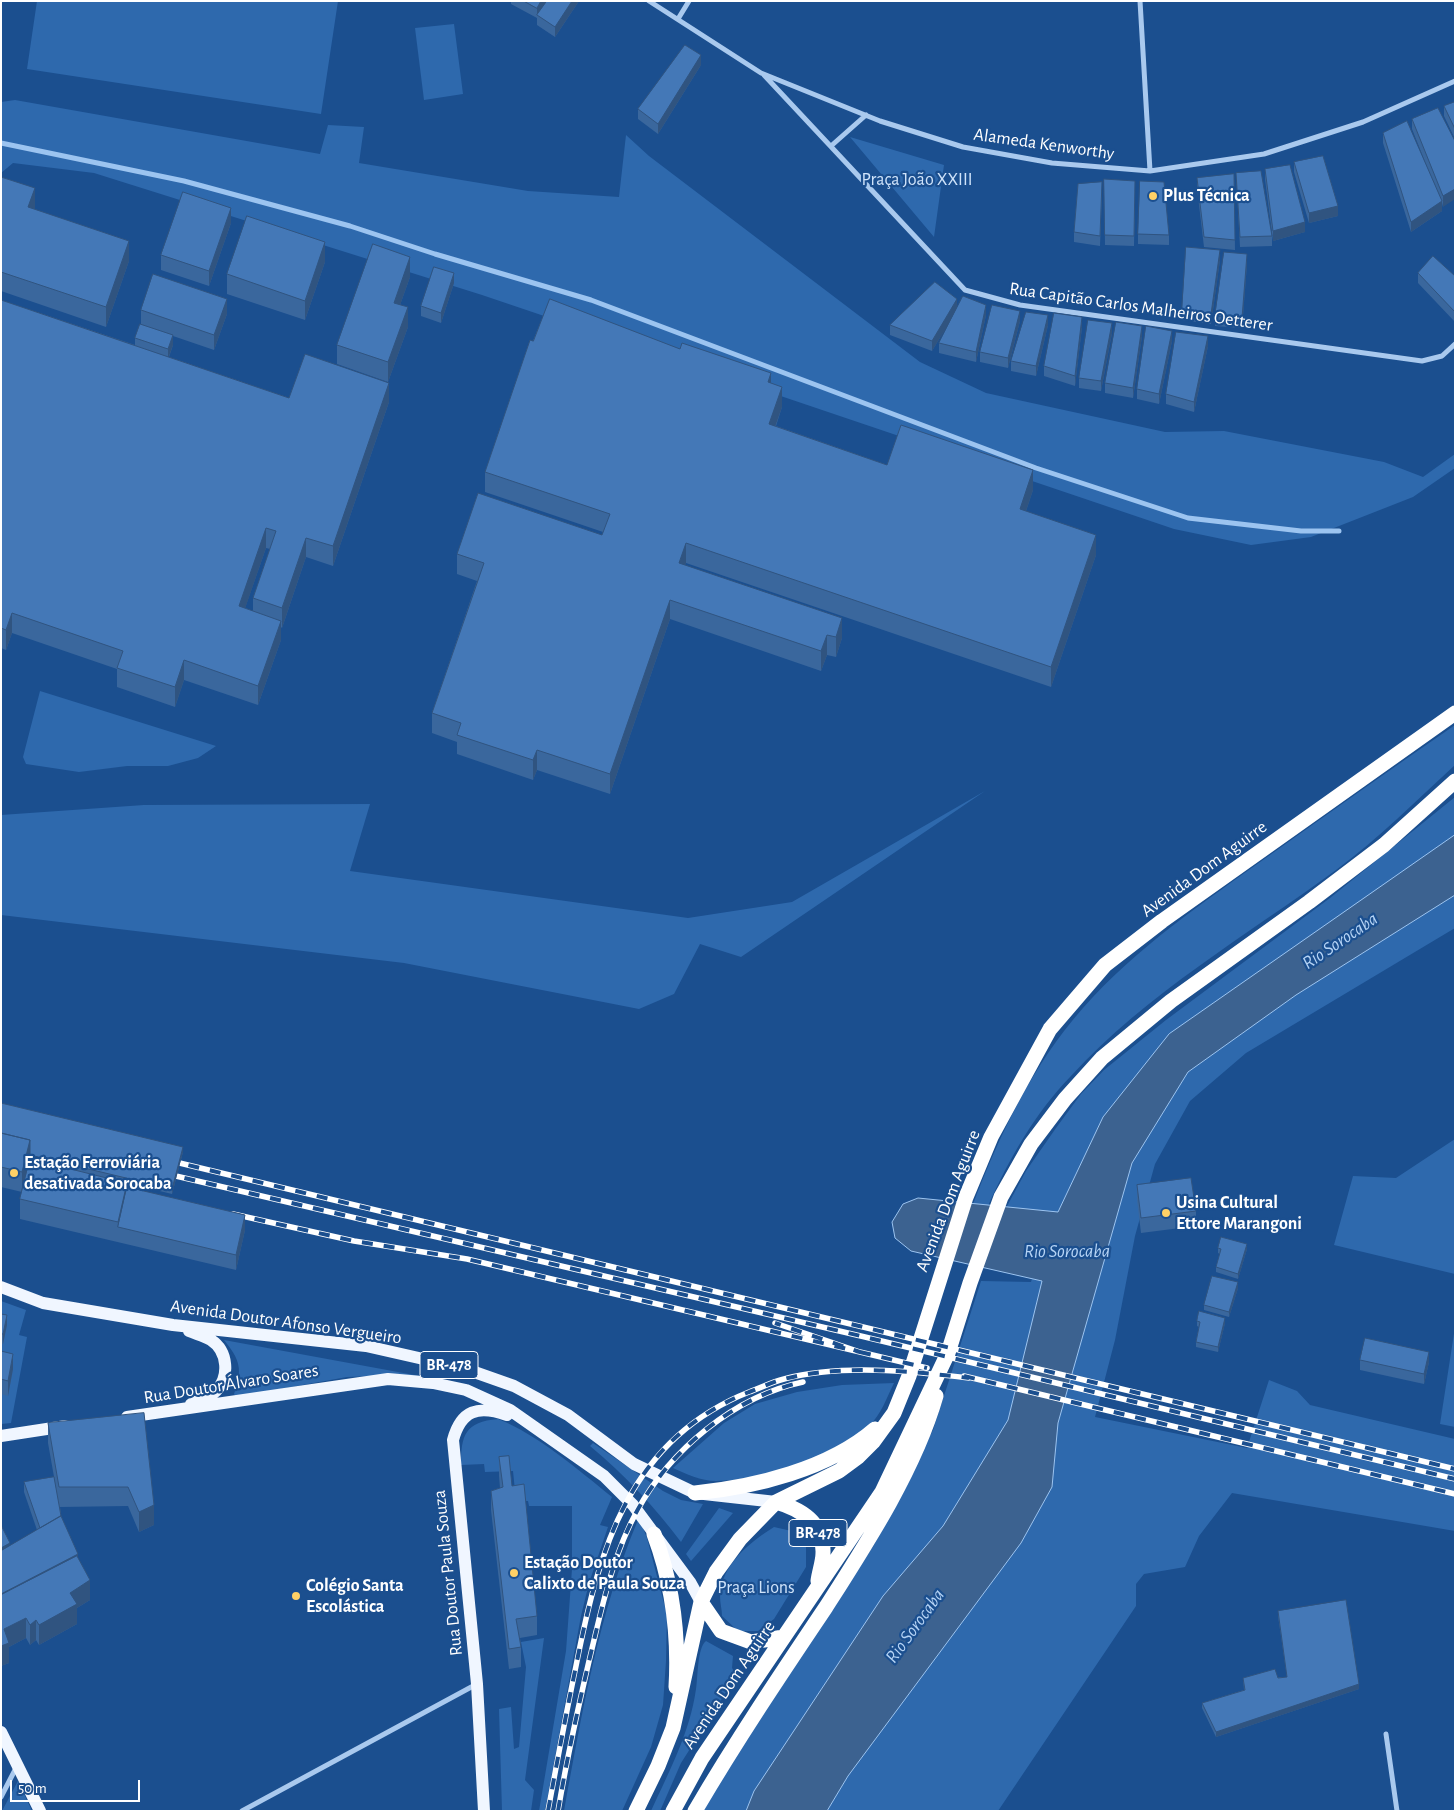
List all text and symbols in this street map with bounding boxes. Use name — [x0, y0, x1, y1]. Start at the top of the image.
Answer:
street label: Alameda Kenworthy — [972, 123, 1116, 165]
park label: Praça João XXIII — [861, 169, 973, 191]
place label: Plus Técnica — [1163, 185, 1250, 207]
marker: Plus Técnica — [1147, 190, 1159, 202]
street label: Rua Capitão Carlos Malheiros Oetterer — [1008, 278, 1274, 336]
street label: Avenida Dom Aguirre — [1137, 816, 1271, 922]
water label: Rio Sorocaba — [1298, 907, 1382, 975]
street label: Avenida Dom Aguirre — [911, 1127, 985, 1275]
place label: Estação Ferroviária desativada Sorocaba — [24, 1152, 172, 1194]
marker: Estação Ferroviária desativada Sorocaba — [8, 1167, 20, 1179]
place label: Usina Cultural Ettore Marangoni — [1176, 1192, 1302, 1234]
marker: Usina Cultural Ettore Marangoni — [1160, 1207, 1172, 1219]
water label: Rio Sorocaba — [1024, 1240, 1110, 1262]
street label: Avenida Doutor Afonso Vergueiro — [169, 1295, 403, 1349]
road number: BR-478 — [420, 1352, 478, 1378]
street label: Rua Doutor Álvaro Soares — [142, 1360, 320, 1408]
street label: Rua Doutor Paula Souza — [429, 1489, 467, 1657]
road number: BR-478 — [789, 1520, 847, 1546]
place label: Estação Doutor Calixto de Paula Souza — [524, 1552, 685, 1595]
marker: Estação Doutor Calixto de Paula Souza — [508, 1567, 520, 1579]
place label: Colégio Santa Escolástica — [306, 1575, 404, 1618]
park label: Praça Lions — [717, 1577, 795, 1599]
water label: Rio Sorocaba — [880, 1584, 950, 1668]
marker: Colégio Santa Escolástica — [290, 1590, 302, 1602]
street label: Avenida Dom Aguirre — [678, 1617, 780, 1753]
scale bar — [12, 1770, 142, 1802]
text: 50 m — [18, 1781, 47, 1796]

